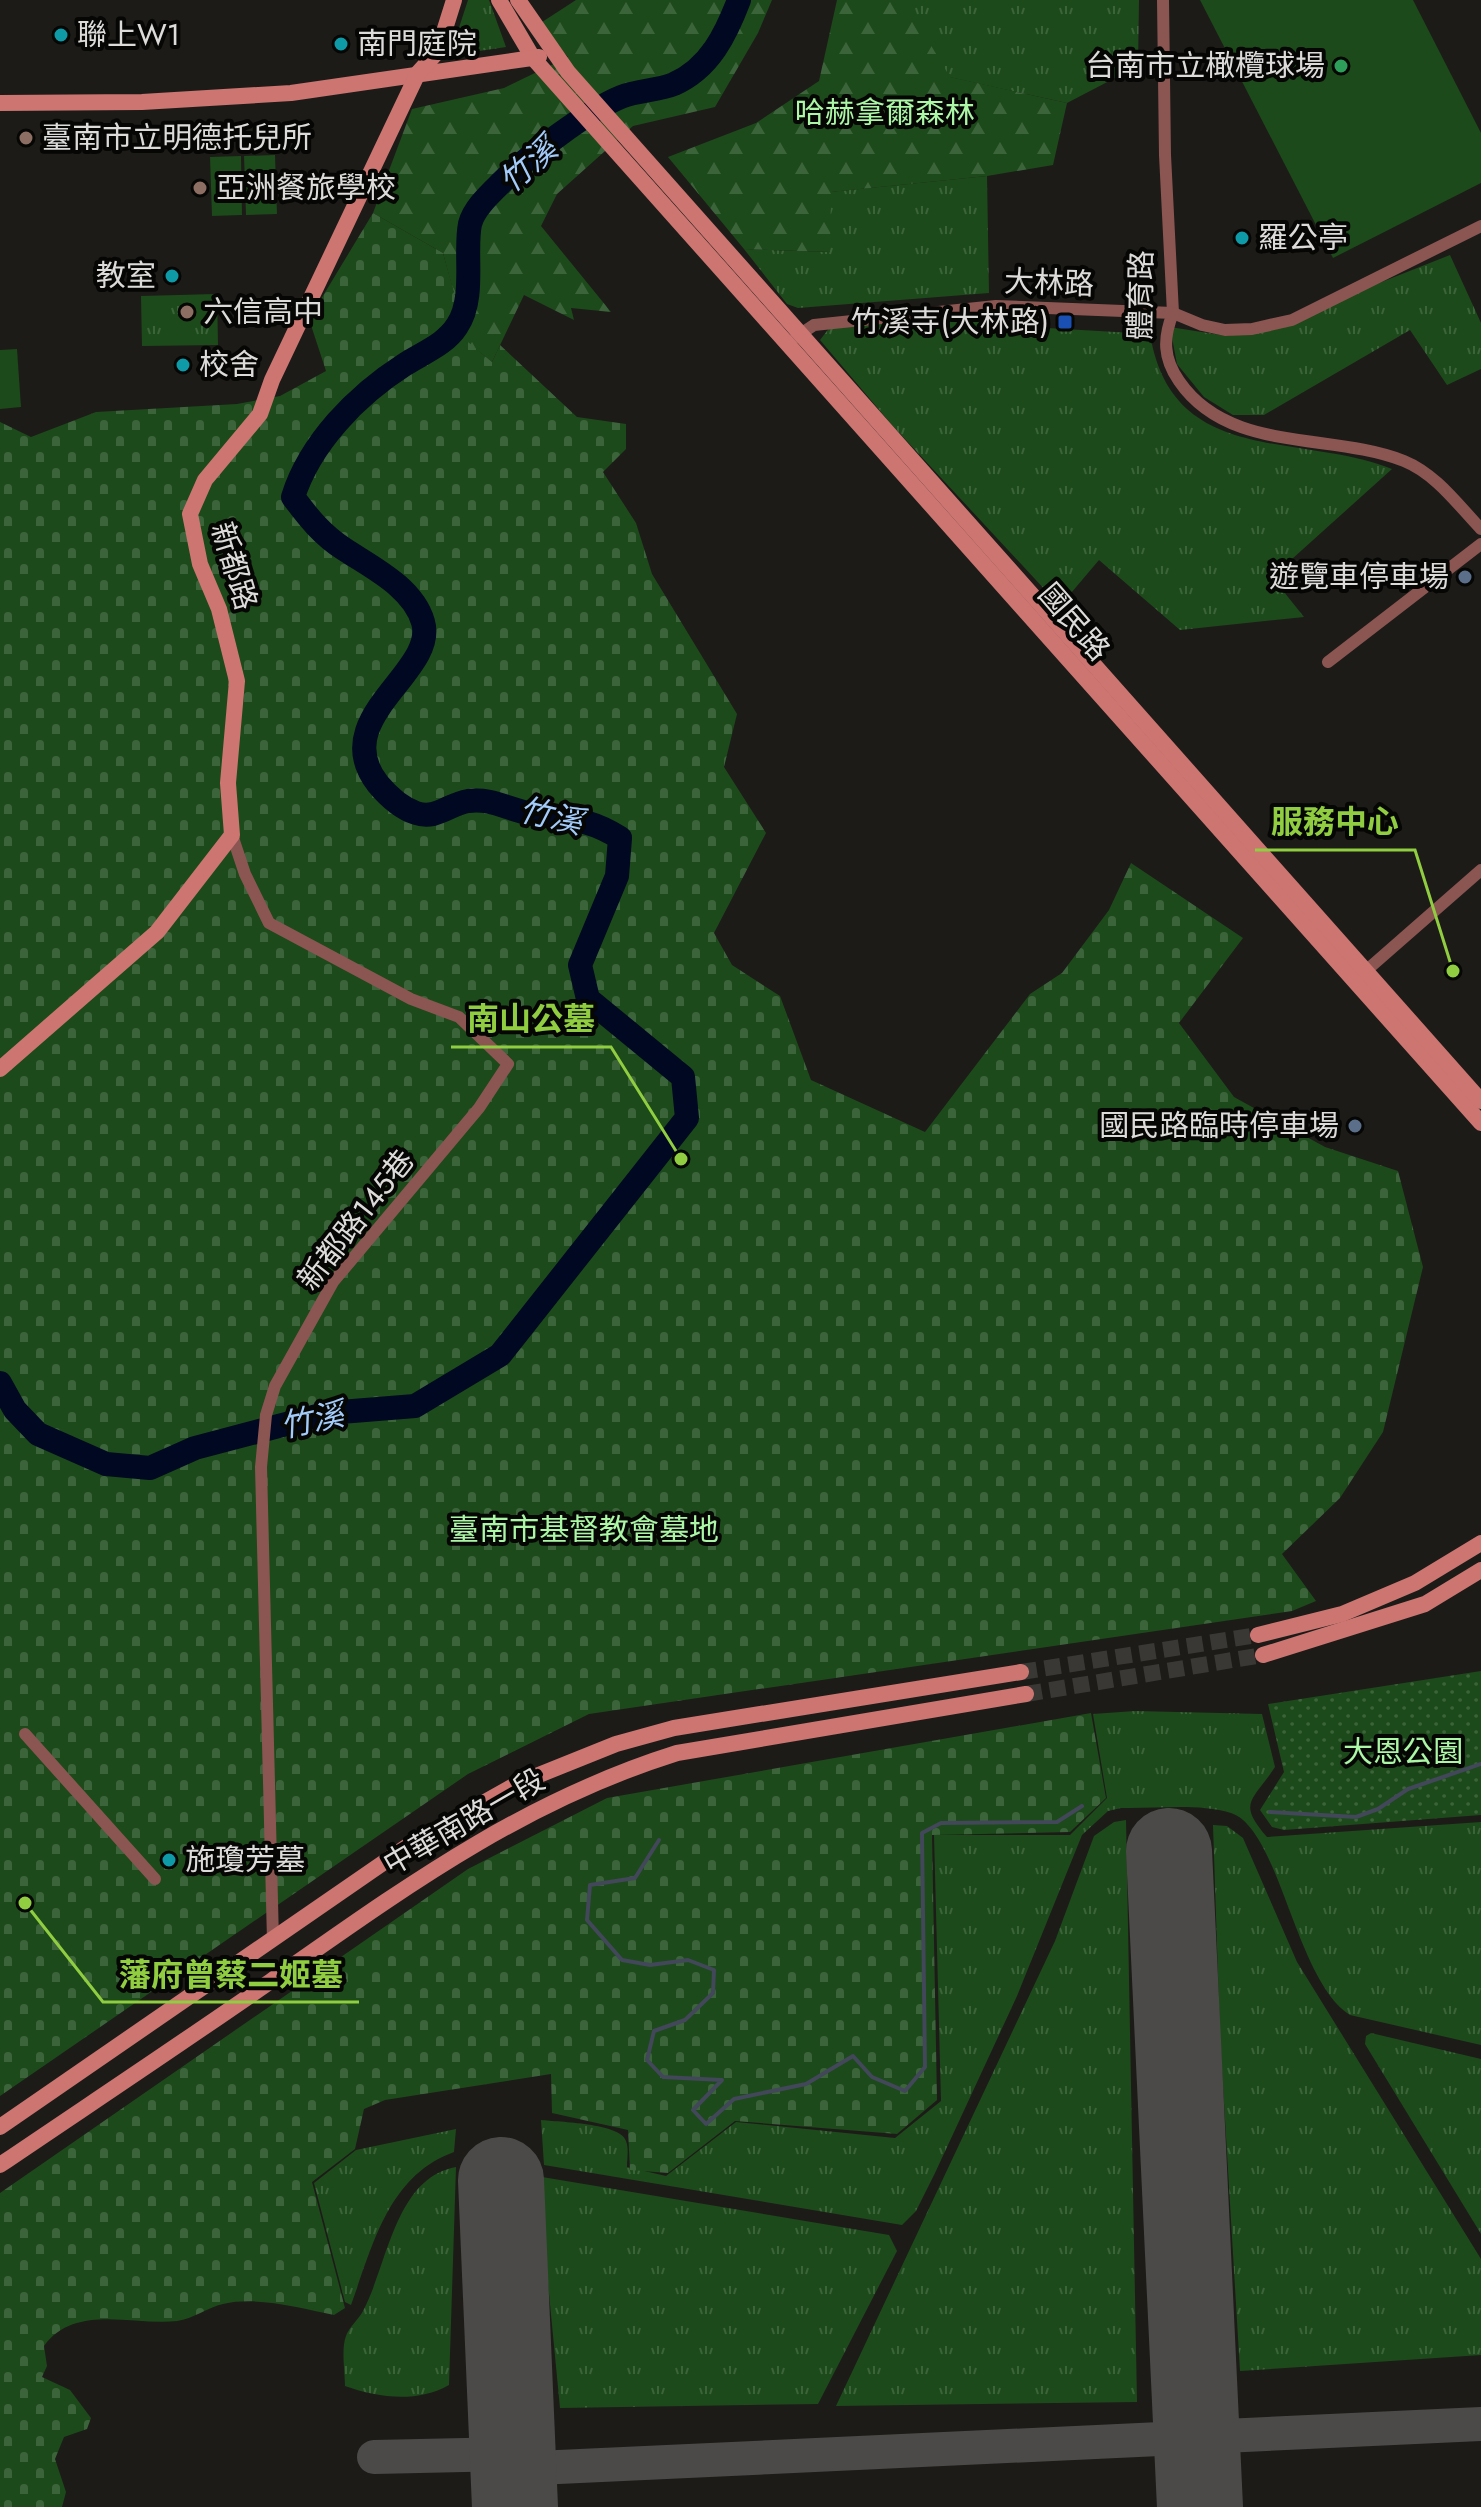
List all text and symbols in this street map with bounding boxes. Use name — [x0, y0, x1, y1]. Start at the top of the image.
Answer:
place label: 聯上W1 — [77, 13, 180, 56]
place label: 南門庭院 — [357, 22, 477, 65]
marker: 聯上W1 — [52, 26, 70, 44]
marker: 南門庭院 — [332, 35, 350, 53]
place label: 台南市立橄欖球場 — [1085, 44, 1325, 87]
marker: 台南市立橄欖球場 — [1332, 57, 1350, 75]
park label: 哈赫拿爾森林 — [795, 91, 975, 134]
place label: 臺南市立明德托兒所 — [42, 116, 312, 159]
water label: 竹溪 — [489, 124, 570, 203]
marker: 臺南市立明德托兒所 — [17, 129, 35, 147]
place label: 亞洲餐旅學校 — [216, 166, 396, 209]
marker: 亞洲餐旅學校 — [191, 179, 209, 197]
place label: 羅公亭 — [1258, 216, 1348, 259]
marker: 羅公亭 — [1233, 229, 1251, 247]
street label: 體育路 — [1118, 250, 1163, 340]
place label: 教室 — [96, 254, 156, 297]
street label: 大林路 — [1003, 259, 1095, 306]
marker: 教室 — [163, 267, 181, 285]
place label: 六信高中 — [203, 290, 323, 333]
place label: 竹溪寺(大林路) — [850, 300, 1049, 343]
marker: 六信高中 — [178, 303, 196, 321]
marker: 竹溪寺(大林路) — [1056, 313, 1074, 331]
place label: 校舍 — [199, 343, 259, 386]
marker: 校舍 — [174, 356, 192, 374]
street label: 新都路 — [201, 517, 268, 615]
place label: 遊覽車停車場 — [1269, 555, 1449, 598]
marker: 遊覽車停車場 — [1456, 568, 1474, 586]
street label: 國民路 — [1029, 574, 1120, 670]
water label: 竹溪 — [515, 786, 591, 847]
callout: 服務中心 — [1255, 794, 1415, 850]
text: 服務中心 — [1271, 799, 1399, 845]
callout: 南山公墓 — [451, 991, 611, 1047]
text: 南山公墓 — [467, 996, 595, 1042]
place label: 國民路臨時停車場 — [1099, 1104, 1339, 1147]
marker: 國民路臨時停車場 — [1346, 1117, 1364, 1135]
street label: 新都路145巷 — [287, 1140, 424, 1299]
water label: 竹溪 — [276, 1390, 352, 1449]
park label: 臺南市基督教會墓地 — [449, 1508, 719, 1551]
park label: 大恩公園 — [1343, 1730, 1463, 1773]
street label: 中華南路一段 — [375, 1758, 552, 1885]
place label: 施瓊芳墓 — [185, 1838, 305, 1881]
marker: 施瓊芳墓 — [160, 1851, 178, 1869]
callout: 藩府曾蔡二姬墓 — [103, 1946, 359, 2002]
text: 藩府曾蔡二姬墓 — [119, 1952, 343, 1998]

